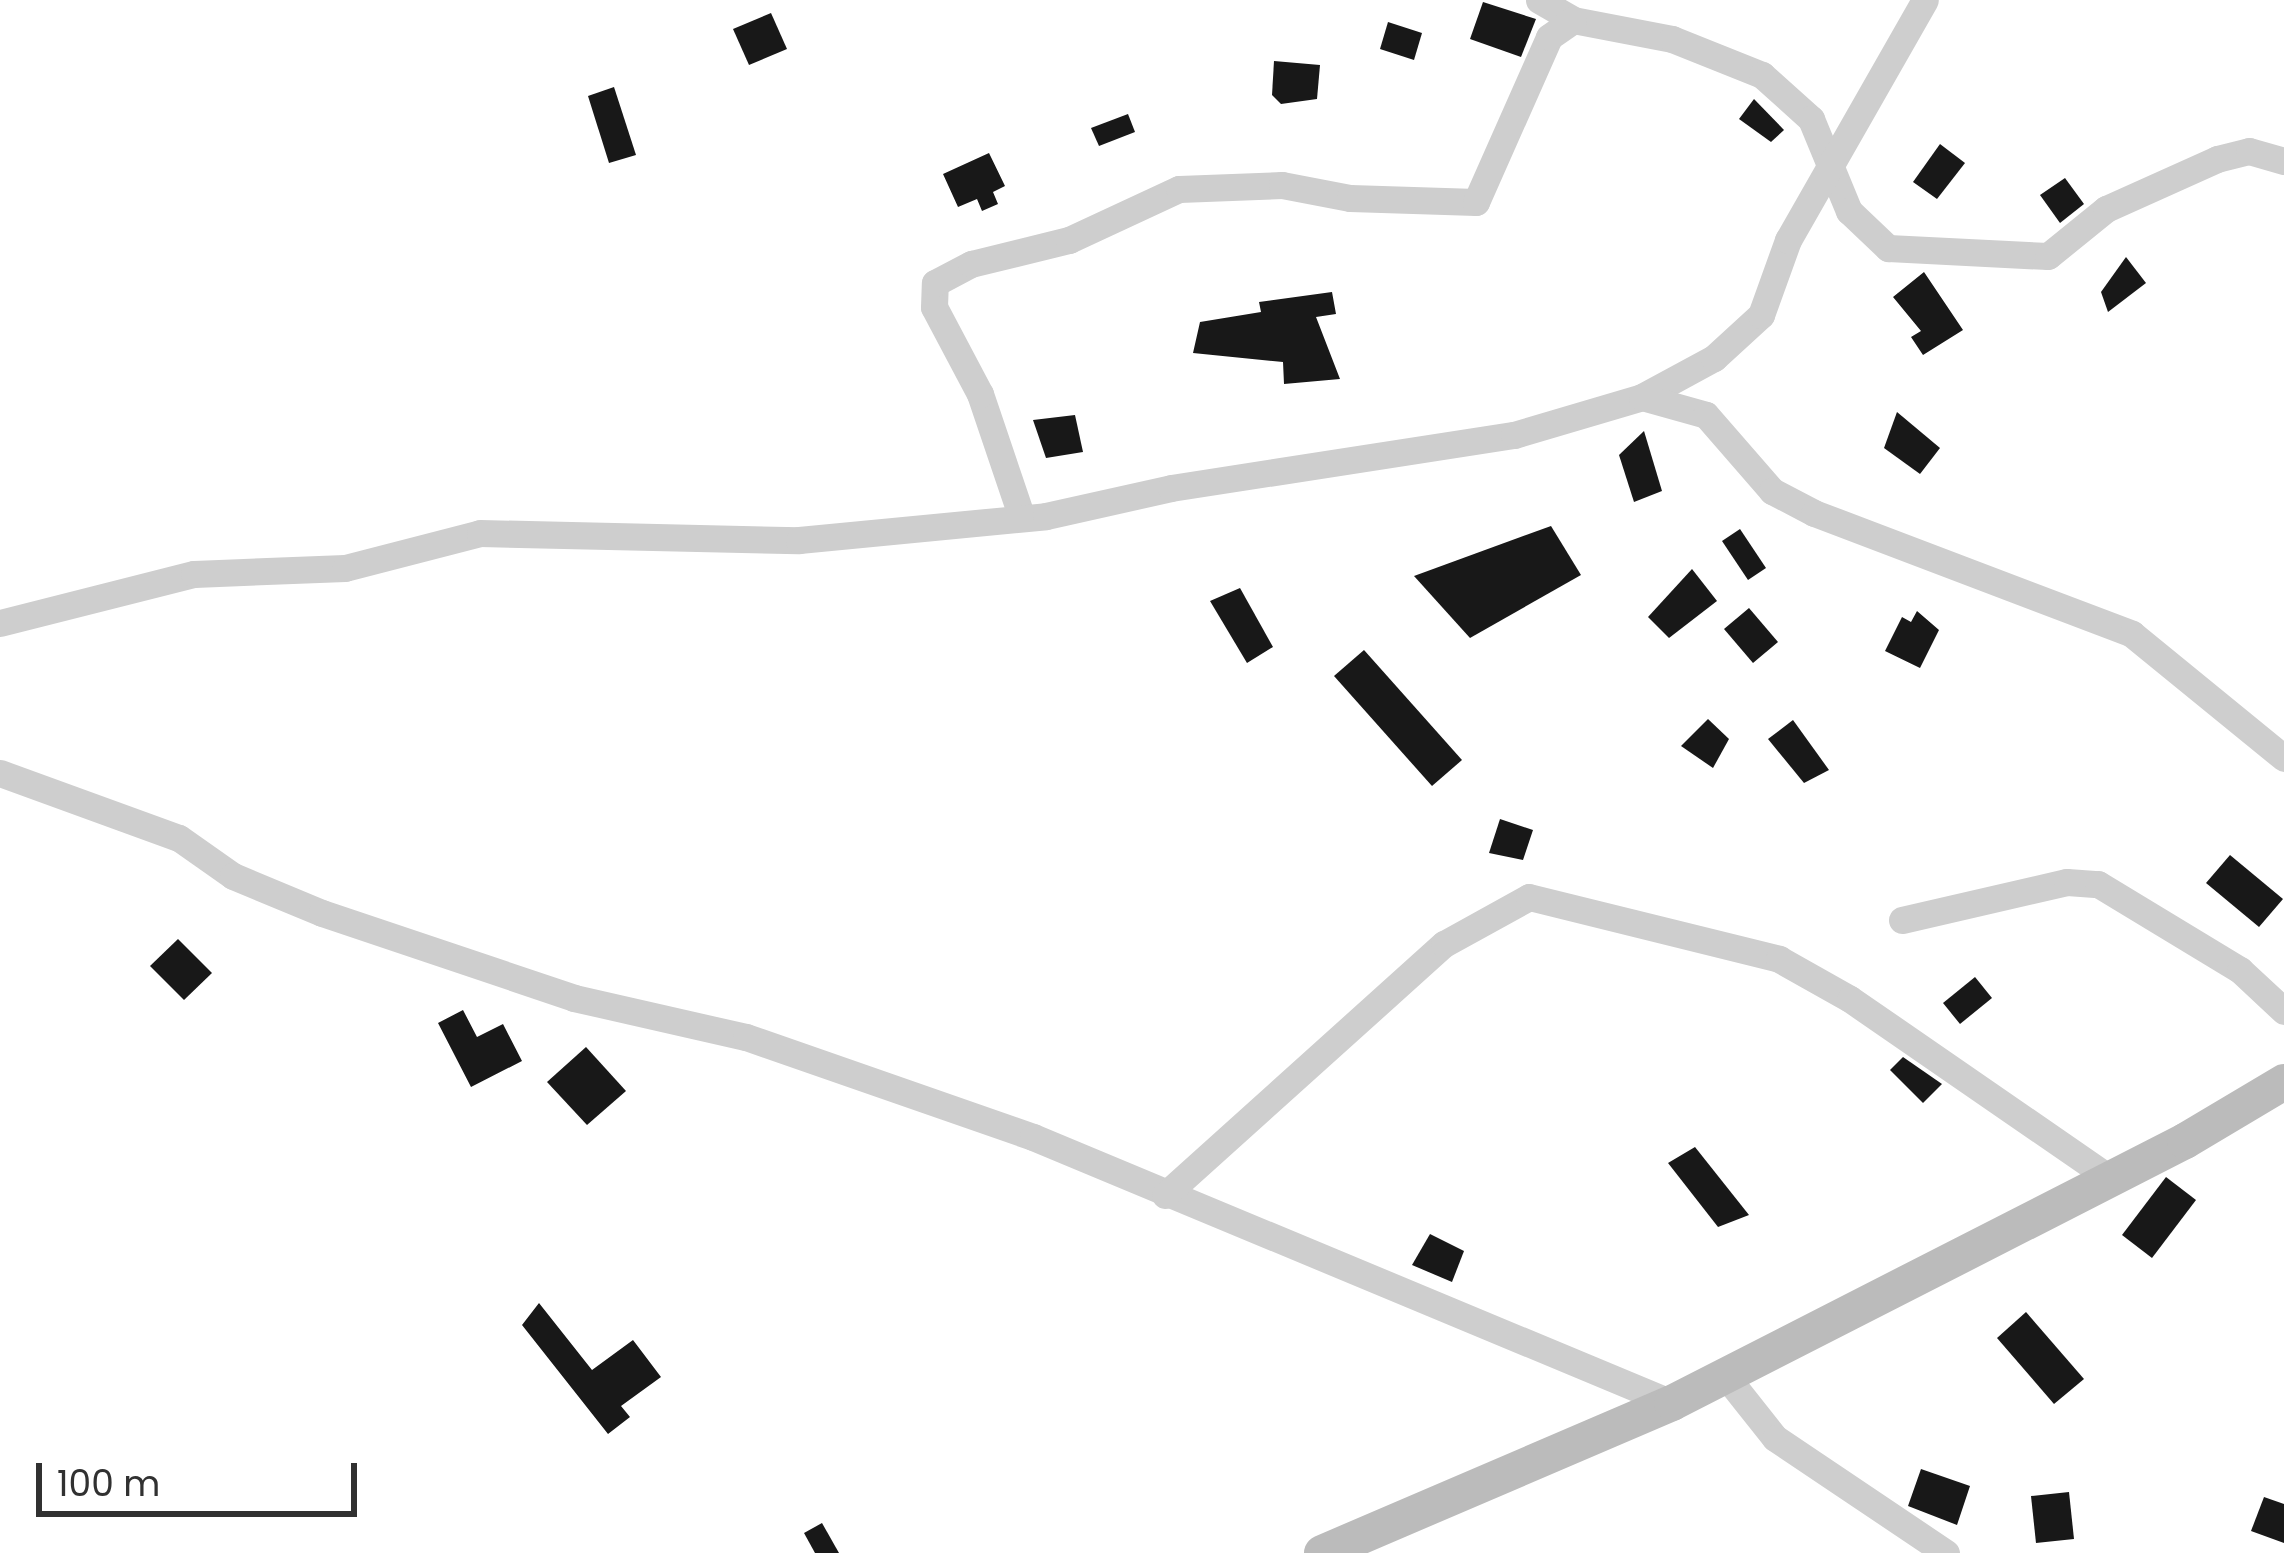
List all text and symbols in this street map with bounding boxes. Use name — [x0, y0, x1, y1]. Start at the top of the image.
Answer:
scale bar — [42, 1439, 363, 1513]
text: 100 m — [57, 1458, 160, 1509]

